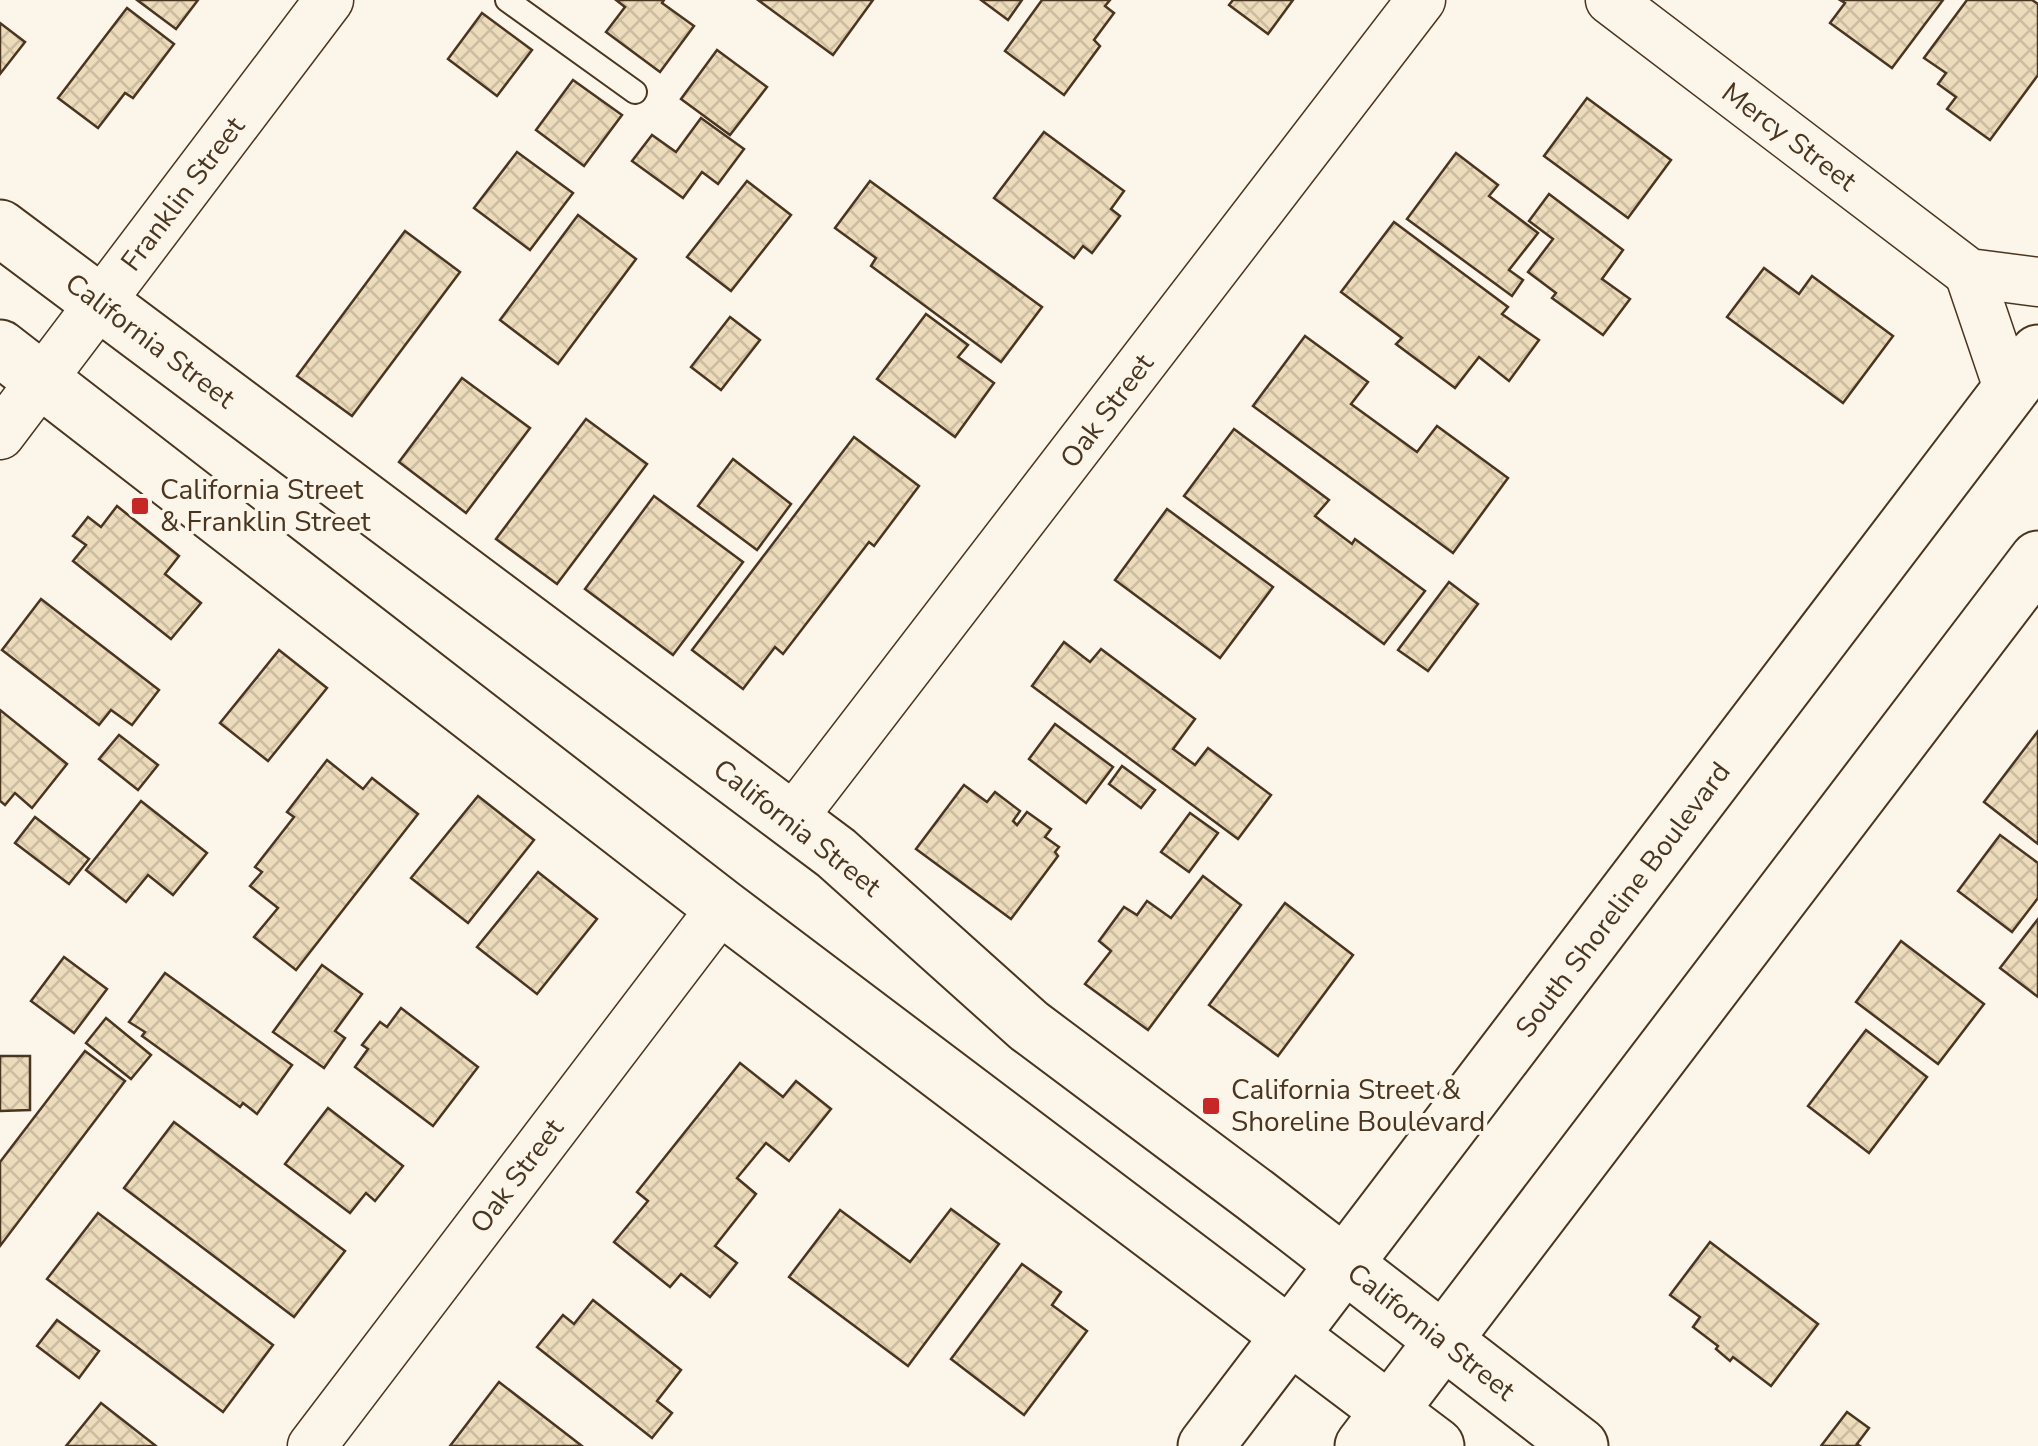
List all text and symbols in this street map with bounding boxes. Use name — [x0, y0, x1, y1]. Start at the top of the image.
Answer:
street label: Mercy Street — [1714, 74, 1864, 200]
street label: Franklin Street — [112, 109, 254, 279]
street label: California Street — [57, 265, 243, 417]
street label: Oak Street — [1052, 346, 1163, 476]
place label: California Street & Franklin Street — [160, 471, 371, 541]
marker: California Street & Franklin Street — [129, 495, 151, 517]
street label: California Street — [705, 750, 889, 906]
street label: South Shoreline Boulevard — [1507, 754, 1739, 1046]
place label: California Street & Shoreline Boulevard — [1231, 1071, 1485, 1141]
marker: California Street & Shoreline Boulevard — [1200, 1095, 1222, 1117]
street label: Oak Street — [462, 1111, 573, 1241]
street label: California Street — [1339, 1254, 1523, 1410]

